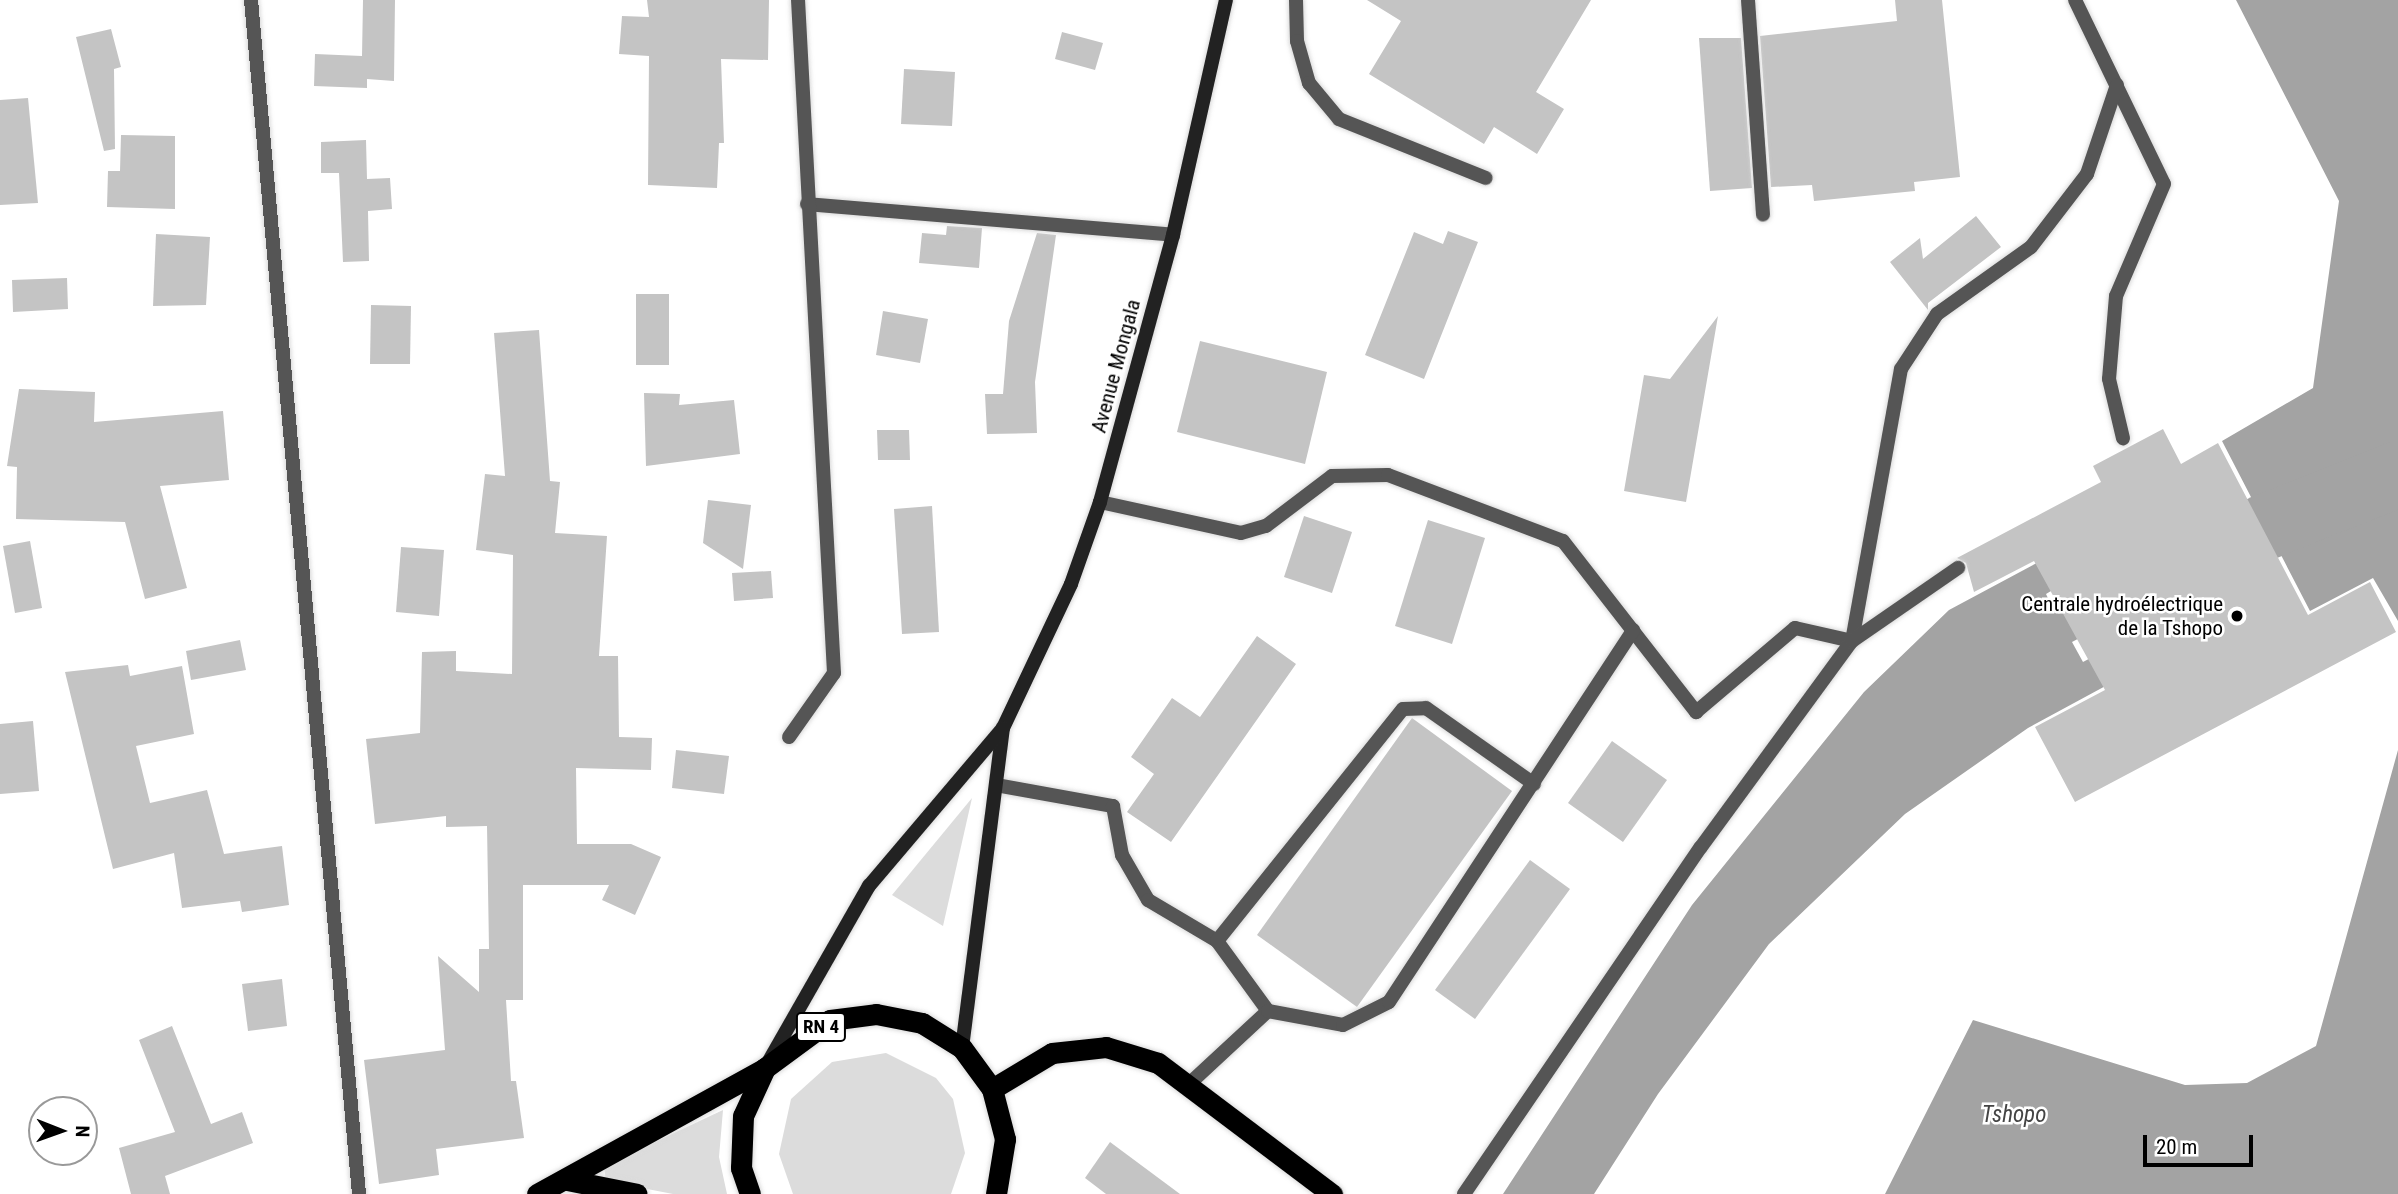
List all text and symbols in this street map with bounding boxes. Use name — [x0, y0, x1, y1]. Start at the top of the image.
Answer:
street label: Avenue Mongala — [1086, 297, 1146, 435]
place label: Centrale hydroélectrique de la Tshopo — [2021, 591, 2223, 641]
marker: Centrale hydroélectrique de la Tshopo — [2229, 608, 2245, 624]
road number: RN 4 — [795, 1012, 847, 1042]
north arrow — [28, 1096, 98, 1166]
water label: Tshopo — [1982, 1101, 2046, 1129]
scale bar — [2146, 1120, 2256, 1164]
text: N — [71, 1125, 94, 1137]
text: 20 m — [2156, 1135, 2197, 1159]

